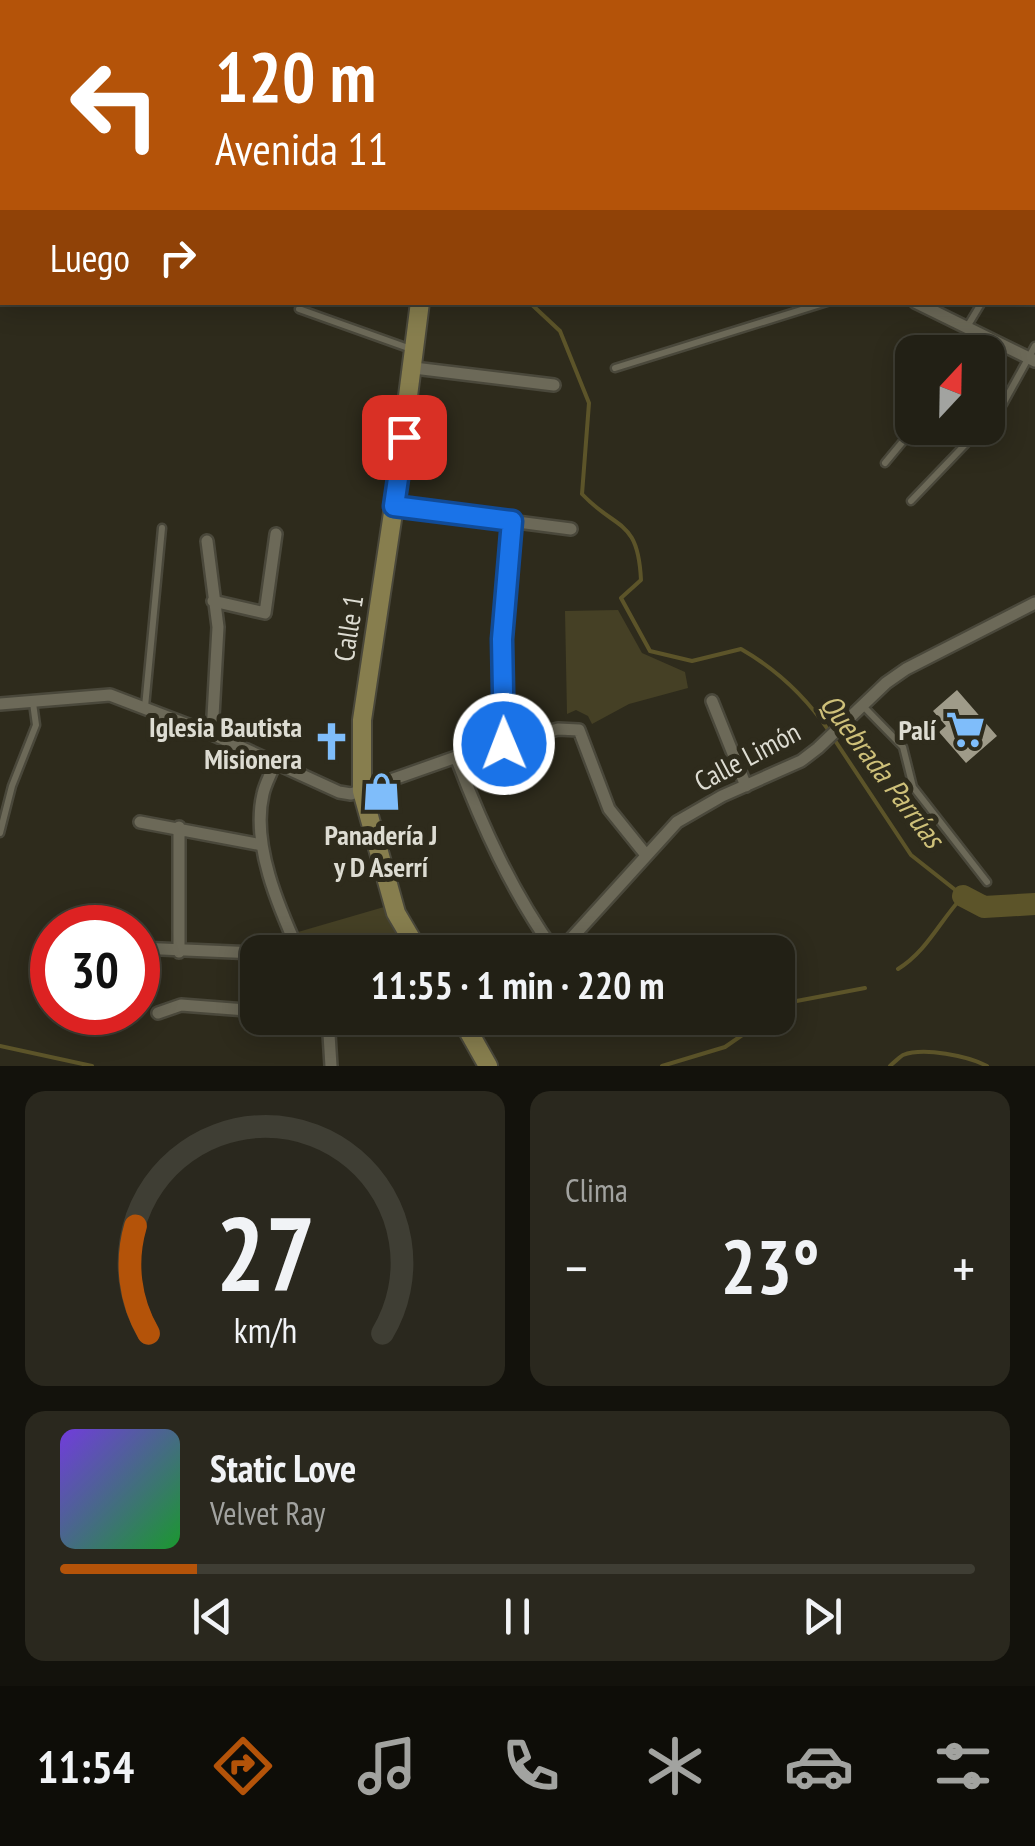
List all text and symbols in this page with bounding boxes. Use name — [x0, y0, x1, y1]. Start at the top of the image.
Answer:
text: 120 m — [215, 31, 376, 121]
icon: left — [50, 40, 180, 170]
text: Avenida 11 — [215, 119, 388, 177]
icon: right — [150, 230, 205, 285]
text: Luego — [50, 233, 130, 282]
north arrow — [895, 335, 1005, 445]
map controls — [895, 335, 1005, 445]
pin — [362, 395, 447, 480]
icon: arrive — [377, 410, 432, 465]
street label: Calle 1 — [325, 592, 371, 664]
water label: Quebrada Parrúas — [812, 685, 955, 857]
position arrow — [452, 692, 556, 796]
place label: Iglesia Bautista Misionera — [149, 708, 302, 777]
supermarket icon: Palí — [945, 708, 987, 750]
place label: Palí — [899, 711, 937, 748]
street label: Calle Limón — [688, 713, 806, 799]
church icon: Iglesia Bautista Misionera — [311, 721, 353, 763]
shop icon: Panadería J y D Aserrí — [360, 770, 402, 812]
place label: Panadería J y D Aserrí — [325, 816, 437, 885]
speed limit sign: 30 — [30, 905, 160, 1035]
text: 11:55 · 1 min · 220 m — [371, 960, 664, 1009]
text: Clima — [565, 1169, 628, 1211]
text: 27 — [215, 1185, 315, 1320]
text: 23° — [720, 1218, 820, 1315]
text: − — [565, 1232, 588, 1303]
text: + — [952, 1232, 975, 1303]
text: km/h — [233, 1307, 297, 1353]
text: Static Love — [210, 1443, 356, 1492]
text: Velvet Ray — [210, 1492, 325, 1534]
icon: previous — [185, 1589, 240, 1644]
icon: pause — [490, 1589, 545, 1644]
icon: next — [795, 1589, 850, 1644]
icon: directions — [208, 1731, 278, 1801]
icon: music — [352, 1731, 422, 1801]
icon: phone — [496, 1731, 566, 1801]
icon: climate — [640, 1731, 710, 1801]
icon: car — [784, 1731, 854, 1801]
icon: filters — [928, 1731, 998, 1801]
text: 11:54 — [37, 1737, 134, 1795]

